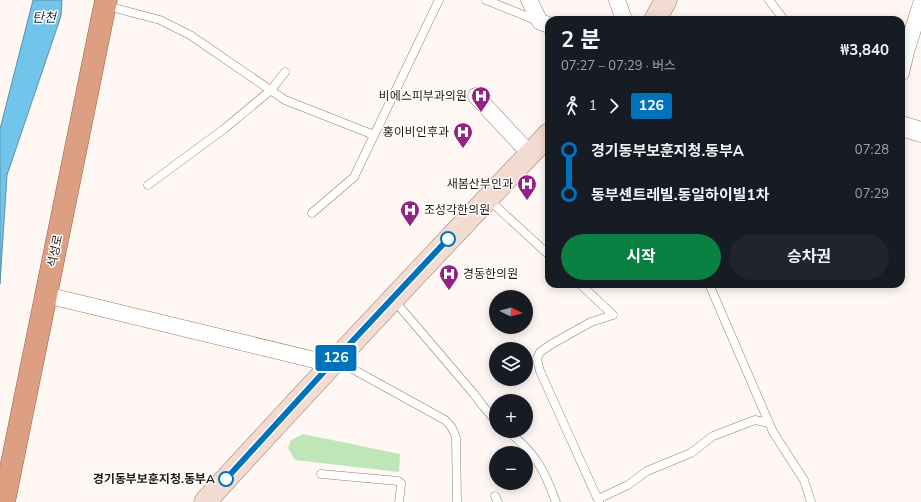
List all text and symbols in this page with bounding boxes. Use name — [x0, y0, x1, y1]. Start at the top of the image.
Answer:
water label: 탄천 — [32, 9, 57, 27]
text: 2 분 — [561, 25, 600, 55]
text: ₩3,840 — [840, 40, 889, 60]
text: 07:27 – 07:29 · 버스 — [561, 57, 676, 75]
hospital icon: 비에스피부과의원 — [470, 85, 492, 113]
place label: 비에스피부과의원 — [379, 88, 467, 104]
icon: walk — [561, 95, 583, 117]
icon: forward — [603, 95, 625, 117]
text: 126 — [639, 96, 664, 115]
text: 1 — [589, 97, 597, 115]
hospital icon: 홍이비인후과 — [452, 121, 474, 149]
place label: 홍이비인후과 — [383, 124, 449, 140]
text: 경기동부보훈지청.동부A — [591, 141, 744, 161]
text: 07:28 — [855, 141, 889, 159]
hospital icon: 새봄산부인과 — [516, 173, 538, 201]
place label: 새봄산부인과 — [447, 176, 513, 192]
text: 동부센트레빌.동일하이빌1차 — [591, 185, 769, 205]
text: 07:29 — [855, 185, 889, 203]
hospital icon: 조성각한의원 — [399, 199, 421, 227]
place label: 조성각한의원 — [424, 202, 490, 218]
unlabelled marker — [440, 231, 456, 247]
street label: 석성로 — [44, 233, 66, 269]
button: 시작 — [561, 234, 721, 280]
button: 승차권 — [729, 234, 889, 280]
hospital icon: 경동한의원 — [438, 263, 460, 291]
place label: 경동한의원 — [463, 266, 518, 282]
north arrow — [489, 290, 533, 334]
map controls — [489, 290, 533, 490]
button: layers — [489, 342, 533, 386]
line badge: 126 — [313, 345, 359, 371]
text: 126 — [323, 348, 349, 367]
button: + — [489, 394, 533, 438]
button: − — [489, 446, 533, 490]
place label: 경기동부보훈지청.동부A — [93, 471, 215, 487]
marker: 경기동부보훈지청.동부A — [218, 471, 234, 487]

